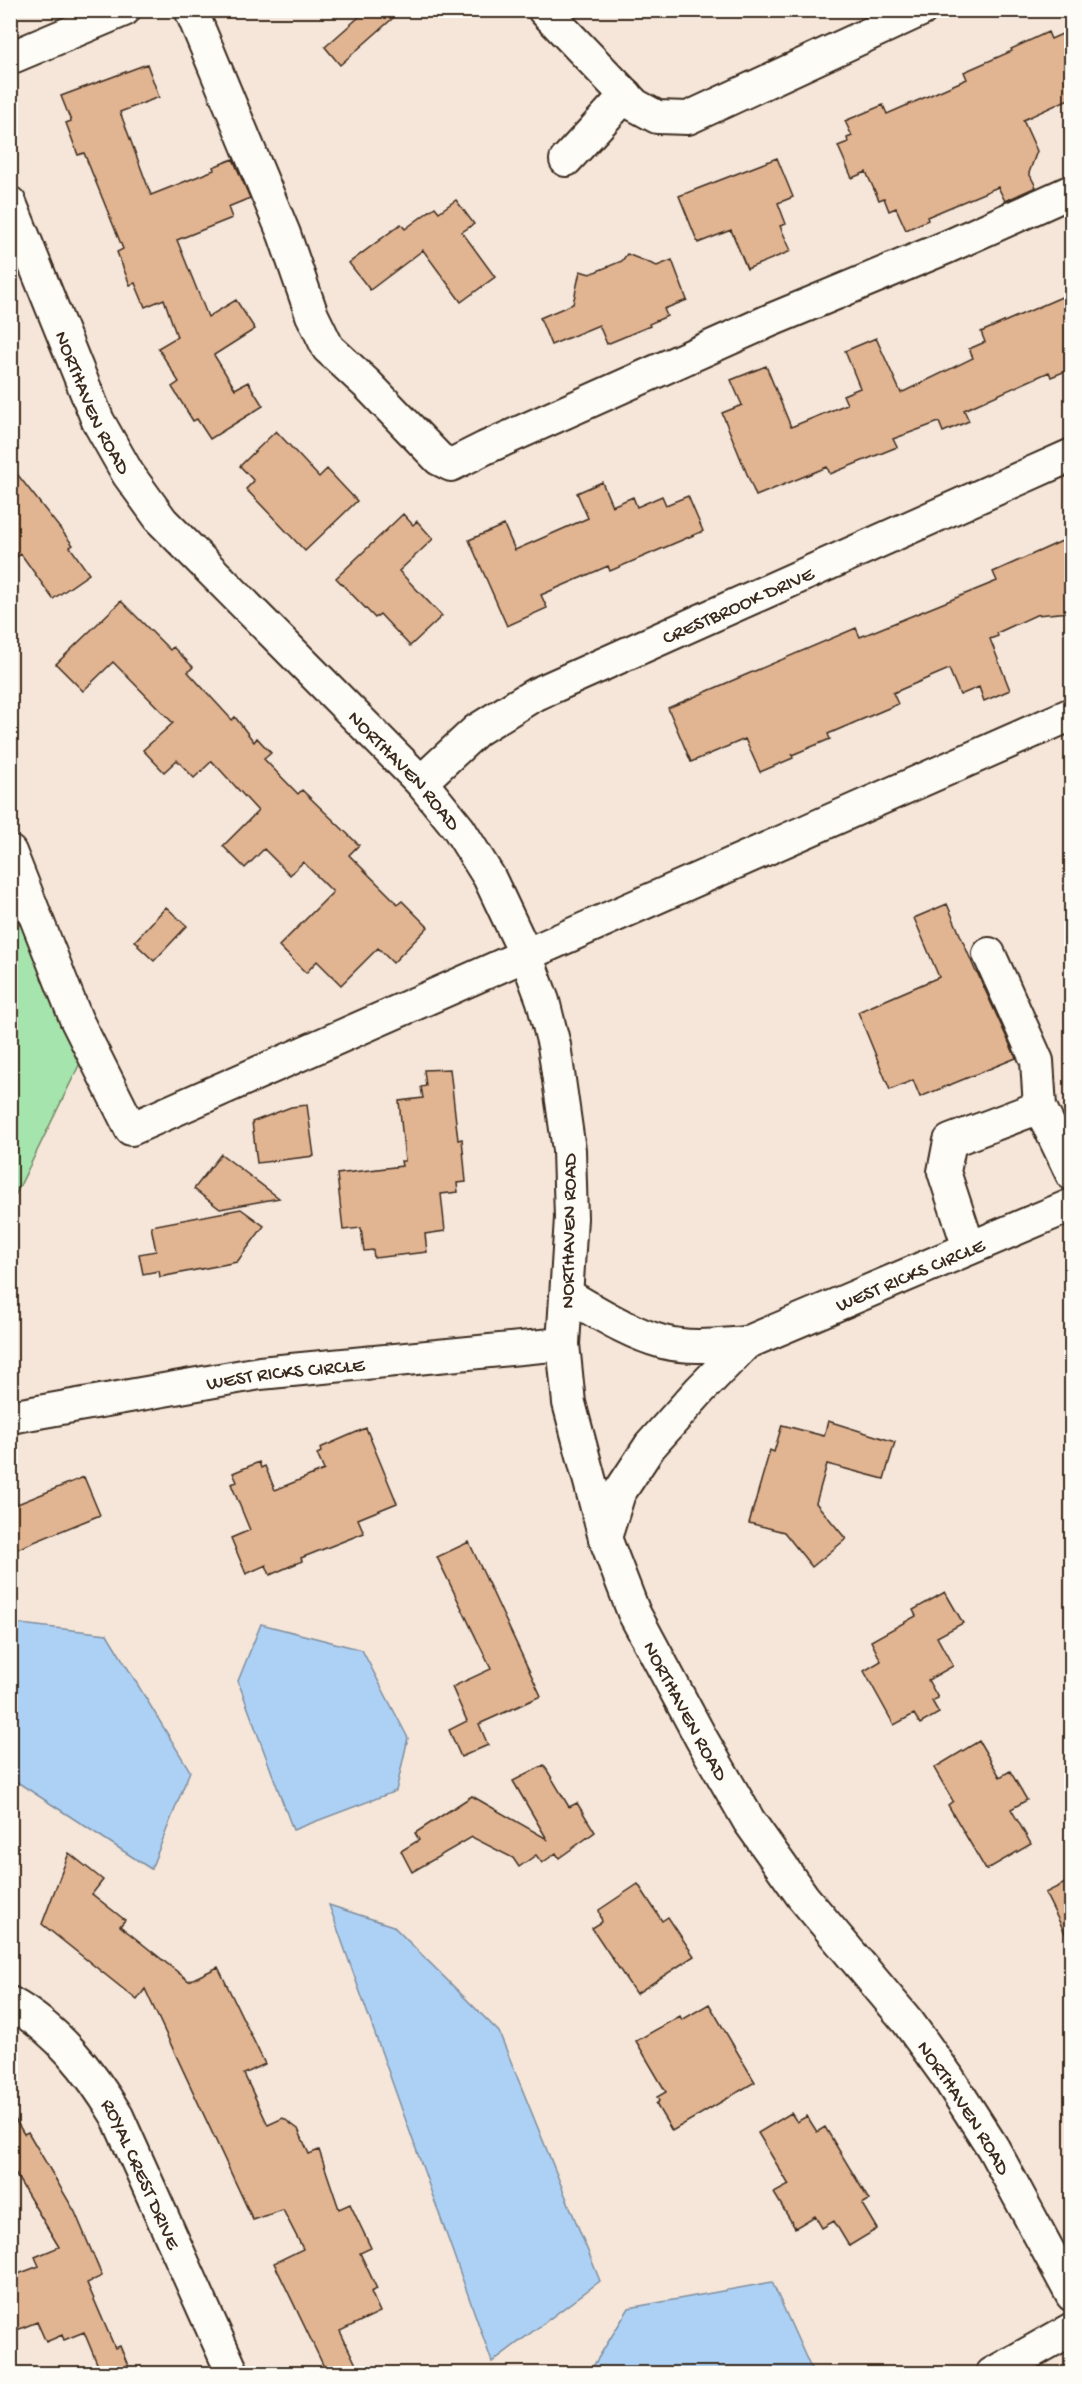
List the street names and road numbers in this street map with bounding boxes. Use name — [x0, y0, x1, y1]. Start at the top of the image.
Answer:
street label: NORTHAVEN ROAD — [48, 328, 134, 480]
street label: CRESTBROOK DRIVE — [660, 563, 819, 651]
street label: NORTHAVEN ROAD — [342, 707, 464, 837]
street label: NORTHAVEN ROAD — [558, 1152, 583, 1309]
street label: WEST RICKS CIRCLE — [833, 1235, 990, 1319]
street label: WEST RICKS CIRCLE — [205, 1355, 367, 1397]
street label: NORTHAVEN ROAD — [636, 1638, 732, 1787]
street label: NORTHAVEN ROAD — [910, 2038, 1014, 2181]
street label: ROYAL CREST DRIVE — [94, 2096, 184, 2255]

